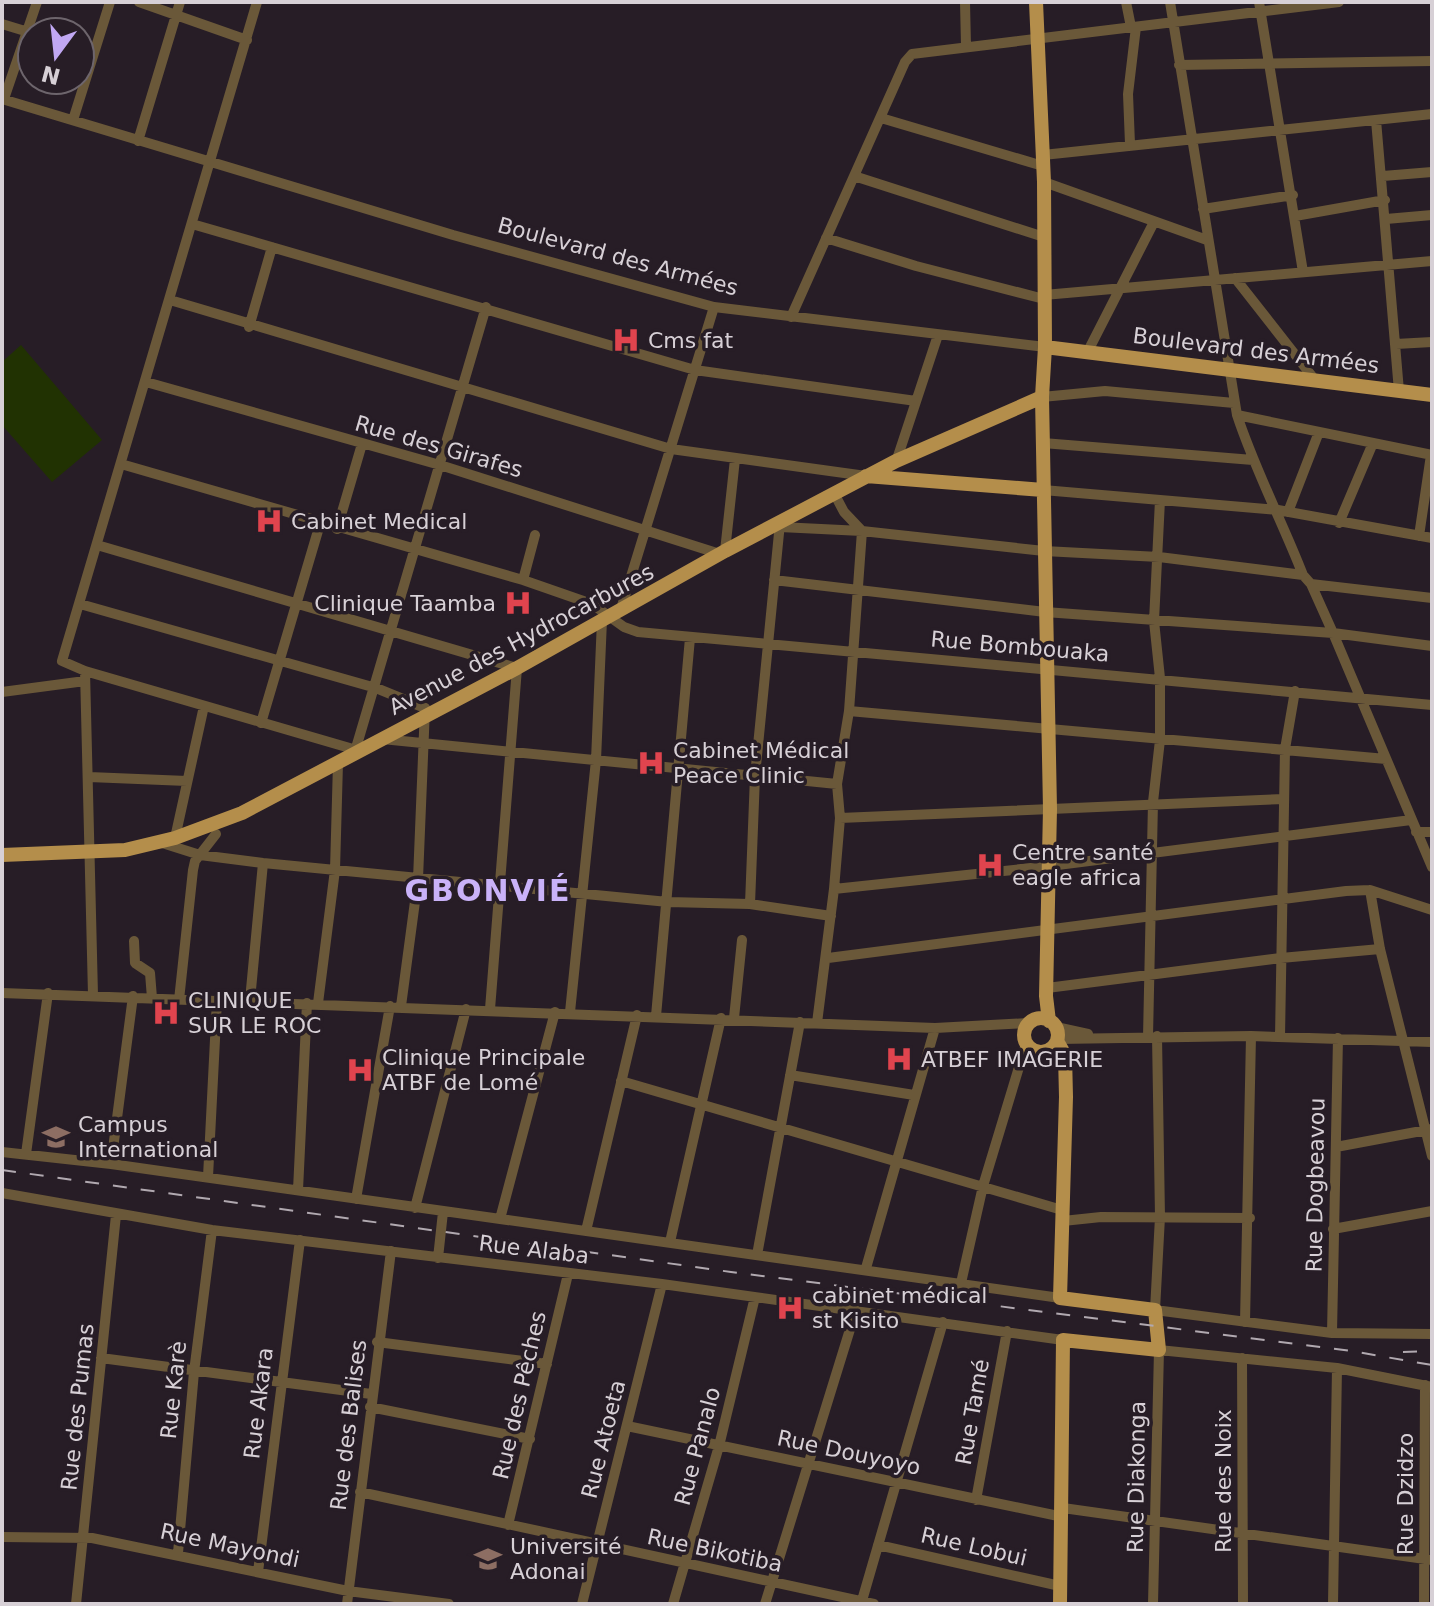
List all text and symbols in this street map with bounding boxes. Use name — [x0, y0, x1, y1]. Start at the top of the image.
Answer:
north arrow — [16, 16, 96, 96]
text: N — [39, 60, 63, 89]
street label: Boulevard des Armées — [495, 212, 741, 301]
street label: Boulevard des Armées — [1131, 323, 1380, 378]
hospital icon: Cms fat — [611, 325, 641, 355]
place label: Cms fat — [648, 328, 733, 353]
street label: Rue des Girafes — [352, 411, 526, 482]
hospital icon: Cabinet Medical — [254, 506, 284, 536]
place label: Cabinet Medical — [291, 509, 467, 534]
street label: Avenue des Hydrocarbures — [385, 559, 658, 720]
hospital icon: Clinique Taamba — [503, 588, 533, 618]
place label: Clinique Taamba — [314, 591, 496, 616]
street label: Rue Bombouaka — [929, 626, 1110, 667]
place label: Cabinet Médical Peace Clinic — [673, 738, 849, 788]
hospital icon: Cabinet Médical Peace Clinic — [636, 748, 666, 778]
place label: Centre santé eagle africa — [1012, 840, 1154, 890]
hospital icon: Centre santé eagle africa — [975, 850, 1005, 880]
district label: GBONVIÉ — [405, 873, 571, 908]
place label: CLINIQUE SUR LE ROC — [188, 988, 321, 1038]
hospital icon: CLINIQUE SUR LE ROC — [151, 998, 181, 1028]
hospital icon: ATBEF IMAGERIE — [884, 1044, 914, 1074]
place label: Clinique Principale ATBF de Lomé — [382, 1045, 585, 1095]
place label: ATBEF IMAGERIE — [921, 1047, 1103, 1072]
hospital icon: Clinique Principale ATBF de Lomé — [345, 1055, 375, 1085]
street label: Rue Dogbeavou — [1301, 1098, 1330, 1272]
place label: Campus International — [78, 1112, 218, 1162]
school or university icon: Campus International — [41, 1122, 71, 1152]
street label: Rue Alaba — [477, 1230, 590, 1269]
place label: cabinet médical st Kisito — [812, 1283, 987, 1333]
hospital icon: cabinet médical st Kisito — [775, 1293, 805, 1323]
street label: Rue des Pêches — [488, 1309, 551, 1482]
street label: Rue des Pumas — [56, 1322, 99, 1492]
street label: Rue des Balises — [326, 1338, 371, 1512]
street label: Rue Karè — [156, 1340, 191, 1440]
street label: Rue Akara — [239, 1346, 278, 1460]
street label: Rue Tamé — [951, 1357, 994, 1467]
street label: Rue Atoeta — [577, 1377, 630, 1501]
street label: Rue Panalo — [670, 1384, 725, 1508]
street label: Rue Diakonga — [1123, 1401, 1150, 1553]
street label: Rue des Noix — [1211, 1409, 1236, 1553]
street label: Rue Douyoyo — [775, 1425, 923, 1480]
street label: Rue Dzidzo — [1393, 1433, 1418, 1555]
street label: Rue Mayondi — [158, 1519, 302, 1572]
street label: Rue Lobui — [918, 1522, 1029, 1571]
street label: Rue Bikotiba — [645, 1524, 785, 1577]
place label: Université Adonai — [510, 1534, 622, 1584]
school or university icon: Université Adonai — [473, 1544, 503, 1574]

